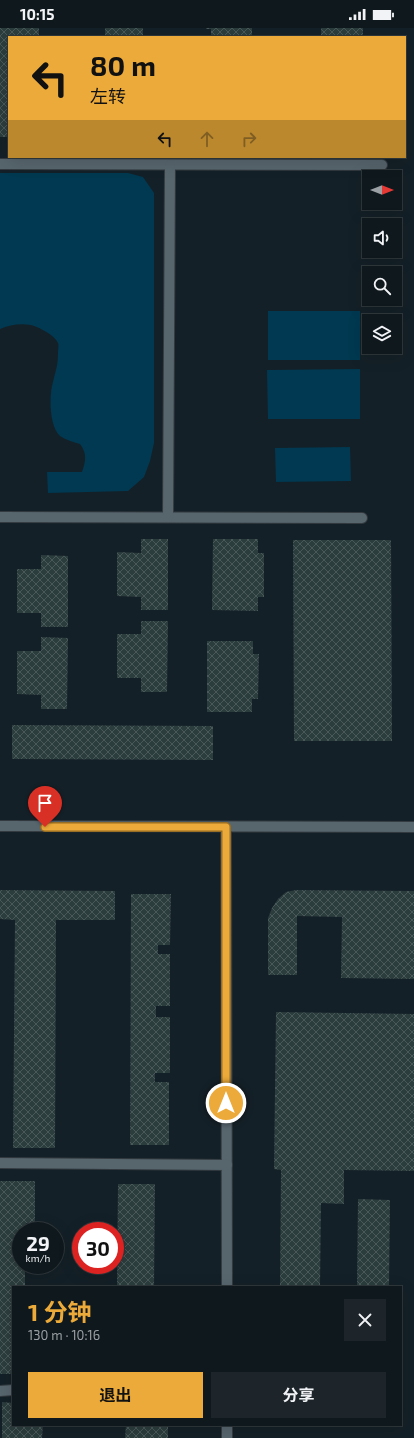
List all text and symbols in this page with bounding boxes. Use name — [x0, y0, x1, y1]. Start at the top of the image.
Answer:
text: 10:15 — [20, 5, 55, 23]
text: 80 m — [90, 48, 156, 82]
icon: left — [24, 52, 76, 104]
text: 左转 — [90, 85, 126, 107]
icon: left — [154, 128, 176, 150]
icon: ahead — [196, 128, 218, 150]
icon: right — [238, 128, 260, 150]
north arrow — [362, 170, 402, 210]
map controls — [362, 170, 402, 354]
button: sound — [362, 218, 402, 258]
button: search — [362, 266, 402, 306]
button: layers — [362, 314, 402, 354]
pin — [28, 786, 62, 827]
icon: arrive — [34, 792, 56, 814]
position arrow — [205, 1082, 247, 1124]
speed limit sign: 30 — [72, 1222, 124, 1274]
text: 29 — [26, 1231, 50, 1255]
text: km/h — [26, 1252, 50, 1264]
text: 1 分钟 — [28, 1297, 92, 1326]
button: close — [344, 1299, 386, 1341]
text: 130 m · 10:16 — [28, 1327, 100, 1343]
button: 退出 — [28, 1372, 203, 1418]
button: 分享 — [211, 1372, 386, 1418]

